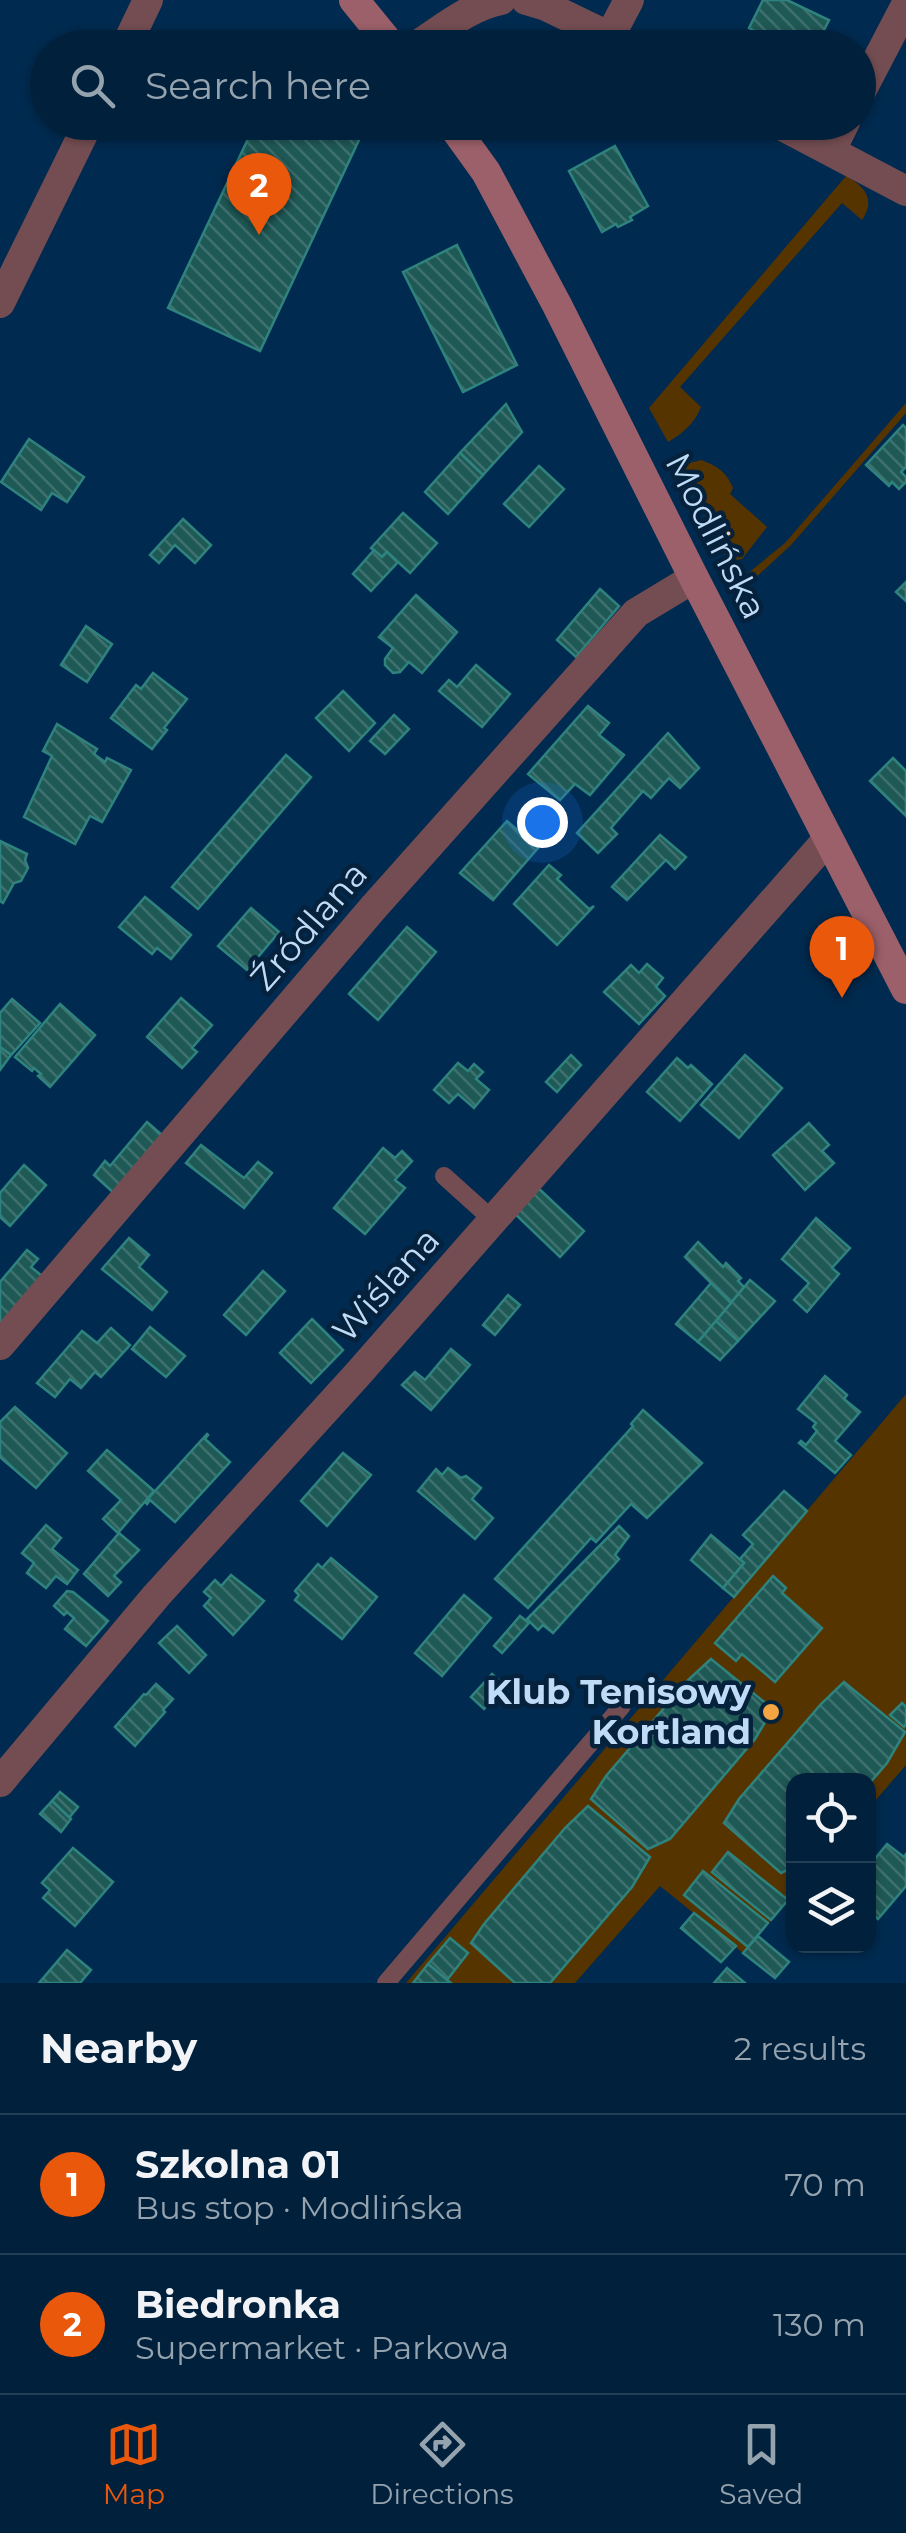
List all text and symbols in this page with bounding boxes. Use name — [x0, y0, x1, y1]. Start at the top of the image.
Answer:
search box — [30, 30, 876, 140]
icon: search — [65, 58, 120, 113]
text: Search here — [145, 62, 371, 109]
pin: 2 — [226, 152, 292, 235]
street label: Modlińska — [656, 446, 776, 626]
your location — [517, 797, 568, 848]
street label: Źródlana — [241, 853, 376, 999]
pin: 1 — [810, 916, 874, 998]
street label: Wiślana — [323, 1219, 448, 1351]
place label: Klub Tenisowy Kortland — [486, 1670, 752, 1753]
marker: Klub Tenisowy Kortland — [760, 1701, 782, 1723]
map controls — [786, 1773, 876, 1953]
button: locate — [786, 1773, 876, 1863]
button: layers — [786, 1863, 876, 1953]
text: Nearby — [40, 2022, 197, 2074]
text: 2 results — [734, 2029, 866, 2068]
text: Szkolna 01 — [135, 2141, 341, 2188]
text: 1 — [66, 2165, 79, 2204]
text: 70 m — [784, 2165, 866, 2204]
text: Bus stop · Modlińska — [135, 2188, 464, 2227]
text: Biedronka — [135, 2281, 341, 2328]
text: 2 — [63, 2305, 82, 2344]
text: 130 m — [773, 2305, 866, 2344]
text: Supermarket · Parkowa — [135, 2328, 509, 2367]
tab: Map — [103, 2417, 165, 2511]
tab: Directions — [370, 2417, 514, 2511]
tab: Saved — [719, 2417, 803, 2511]

